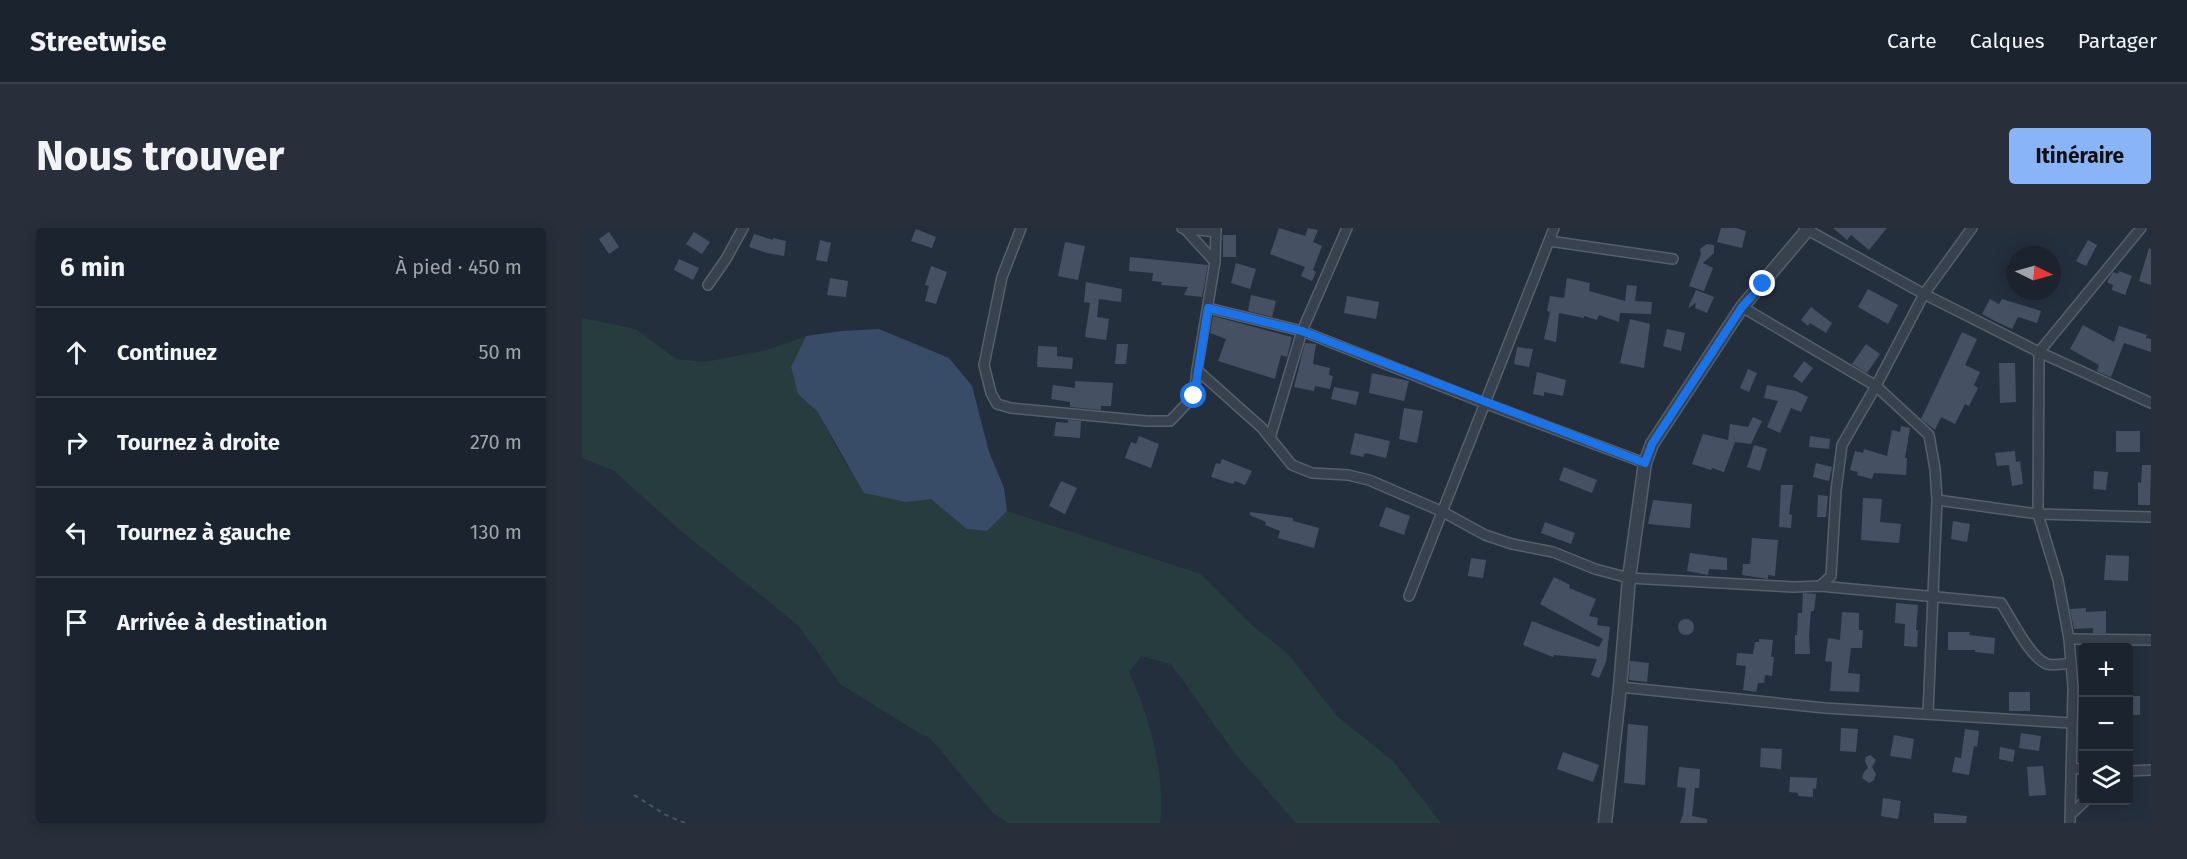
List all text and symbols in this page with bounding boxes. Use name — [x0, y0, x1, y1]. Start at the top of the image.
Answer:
text: Streetwise — [30, 25, 167, 58]
text: Carte — [1887, 28, 1937, 54]
text: Calques — [1970, 28, 2045, 54]
text: Partager — [2078, 28, 2157, 54]
button: Itinéraire — [2009, 128, 2151, 184]
text: Nous trouver — [36, 131, 284, 181]
north arrow — [2007, 246, 2061, 300]
text: 6 min — [60, 252, 125, 283]
text: À pied · 450 m — [395, 255, 522, 279]
route end — [1749, 270, 1775, 296]
icon: ahead — [60, 336, 93, 369]
text: Continuez — [117, 339, 217, 366]
text: 50 m — [478, 340, 522, 364]
route start — [1180, 382, 1206, 408]
icon: right — [60, 426, 93, 459]
text: Tournez à droite — [117, 429, 280, 456]
text: 270 m — [470, 430, 522, 454]
icon: left — [60, 516, 93, 549]
text: Tournez à gauche — [117, 519, 291, 546]
text: 130 m — [470, 520, 522, 544]
icon: arrive — [60, 606, 93, 639]
text: Arrivée à destination — [117, 609, 327, 636]
map controls — [2079, 643, 2133, 805]
button: + — [2079, 643, 2133, 697]
button: − — [2079, 697, 2133, 751]
button: layers — [2079, 751, 2133, 805]

